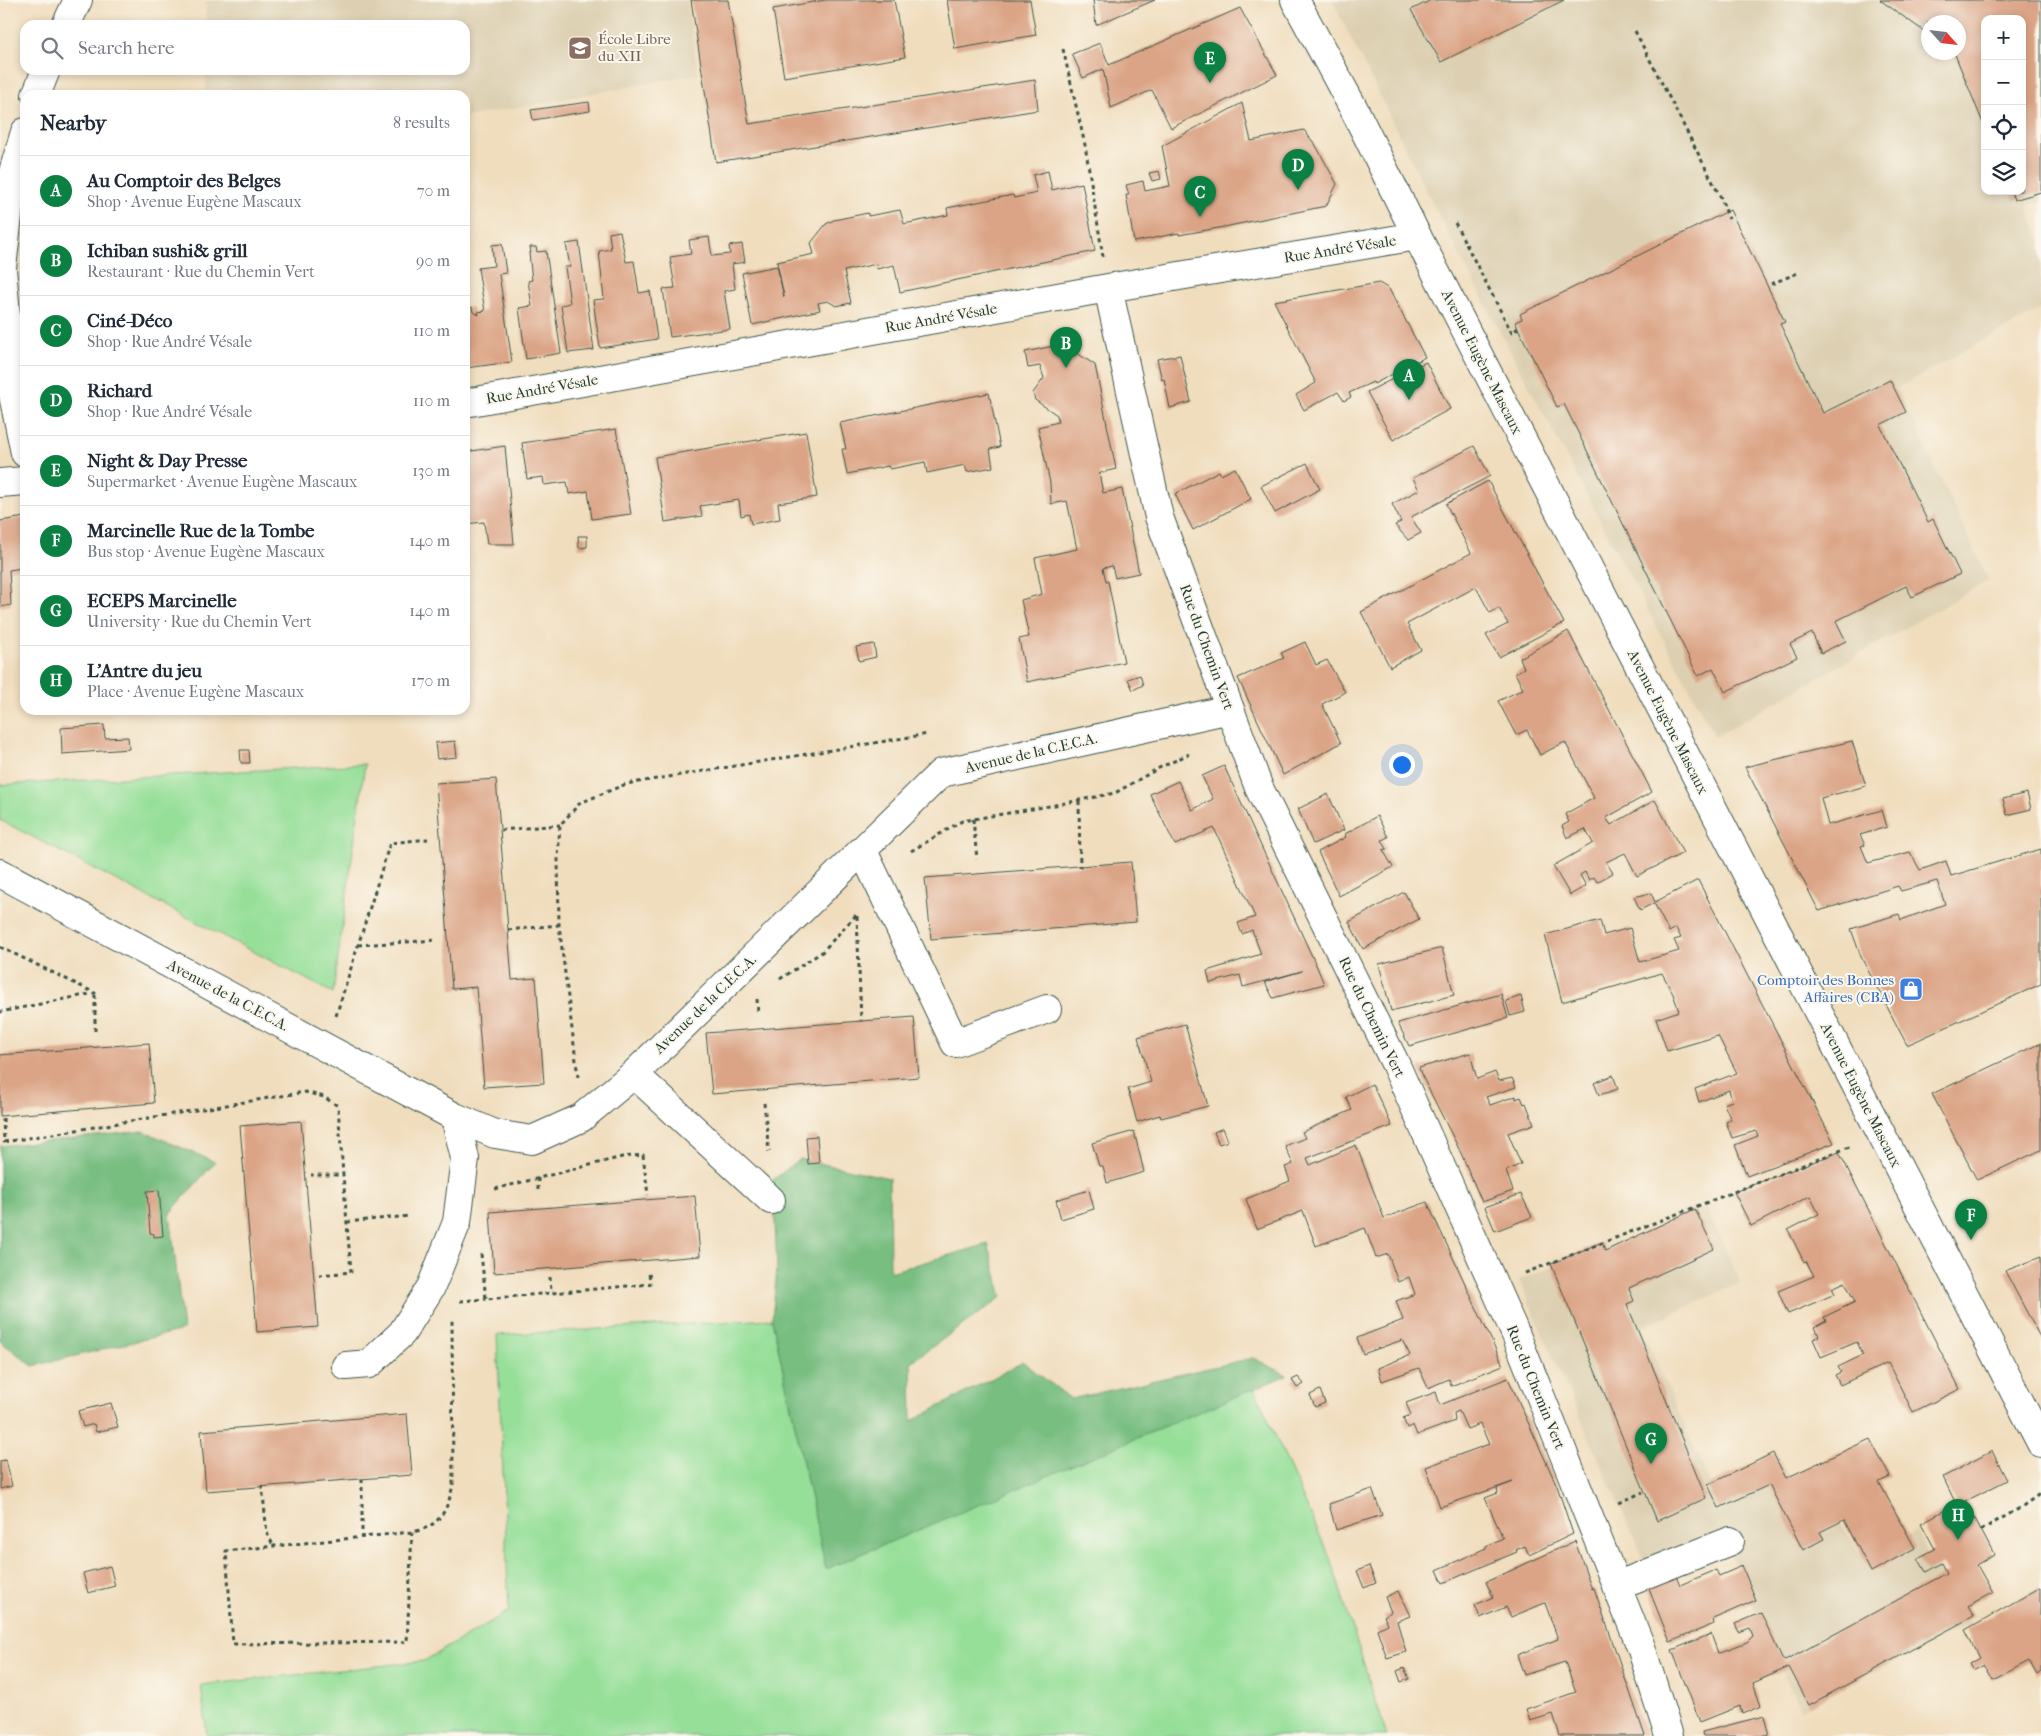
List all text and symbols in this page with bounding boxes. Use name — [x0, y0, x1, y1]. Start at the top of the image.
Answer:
north arrow — [1921, 15, 1966, 60]
map controls — [1981, 15, 2026, 195]
button: + — [1981, 15, 2026, 60]
search box — [20, 20, 470, 75]
place label: École Libre du XII — [598, 30, 671, 65]
icon: search — [38, 34, 66, 62]
school or university icon: École Libre du XII — [567, 35, 593, 61]
text: Search here — [78, 37, 174, 59]
pin: E — [1194, 42, 1226, 83]
button: − — [1981, 60, 2026, 105]
button: locate — [1981, 105, 2026, 150]
text: Nearby — [40, 111, 106, 135]
text: 8 results — [393, 113, 450, 132]
pin: D — [1282, 149, 1314, 190]
button: layers — [1981, 150, 2026, 195]
text: Au Comptoir des Belges — [87, 170, 281, 192]
pin: C — [1184, 176, 1216, 217]
text: A — [51, 181, 61, 200]
text: 70 m — [417, 181, 450, 200]
text: Shop · Avenue Eugène Mascaux — [87, 192, 302, 211]
street label: Rue André Vésale — [1283, 231, 1398, 267]
text: Ichiban sushi& grill — [87, 240, 248, 262]
text: B — [51, 251, 61, 270]
text: 90 m — [416, 251, 450, 270]
text: Restaurant · Rue du Chemin Vert — [87, 262, 315, 281]
street label: Avenue Eugène Mascaux — [1437, 286, 1526, 438]
street label: Rue André Vésale — [884, 299, 999, 337]
text: Ciné-Déco — [87, 310, 172, 332]
text: C — [51, 321, 61, 340]
text: 110 m — [413, 321, 450, 340]
pin: B — [1050, 327, 1082, 368]
text: Shop · Rue André Vésale — [87, 332, 252, 351]
pin: A — [1393, 359, 1425, 400]
street label: Rue André Vésale — [485, 370, 600, 408]
text: Richard — [87, 380, 152, 402]
text: D — [50, 391, 62, 410]
text: 110 m — [413, 391, 450, 410]
text: Shop · Rue André Vésale — [87, 402, 252, 421]
text: Night & Day Presse — [87, 450, 247, 472]
text: E — [51, 461, 61, 480]
text: 130 m — [412, 461, 450, 480]
text: Supermarket · Avenue Eugène Mascaux — [87, 472, 357, 491]
text: Marcinelle Rue de la Tombe — [87, 520, 314, 542]
text: F — [52, 531, 60, 550]
text: 140 m — [409, 531, 450, 550]
text: Bus stop · Avenue Eugène Mascaux — [87, 542, 325, 561]
street label: Rue du Chemin Vert — [1176, 582, 1238, 713]
text: ECEPS Marcinelle — [87, 590, 237, 612]
text: G — [50, 601, 62, 620]
text: 140 m — [409, 601, 450, 620]
text: University · Rue du Chemin Vert — [87, 612, 312, 631]
street label: Avenue Eugène Mascaux — [1623, 646, 1712, 798]
text: L'Antre du jeu — [87, 660, 202, 682]
text: H — [50, 671, 62, 690]
text: 170 m — [411, 671, 450, 690]
text: Place · Avenue Eugène Mascaux — [87, 682, 304, 701]
street label: Avenue de la C.E.C.A. — [962, 729, 1099, 777]
your location — [1389, 752, 1415, 778]
street label: Avenue de la C.E.C.A. — [649, 950, 760, 1058]
street label: Rue du Chemin Vert — [1335, 954, 1409, 1081]
street label: Avenue de la C.E.C.A. — [163, 955, 292, 1035]
place label: Comptoir des Bonnes Affaires (CBA) — [1757, 971, 1894, 1006]
shop icon: Comptoir des Bonnes Affaires (CBA) — [1898, 976, 1924, 1002]
street label: Avenue Eugène Mascaux — [1816, 1019, 1905, 1171]
pin: F — [1955, 1199, 1987, 1240]
street label: Rue du Chemin Vert — [1503, 1322, 1569, 1452]
pin: G — [1635, 1423, 1667, 1464]
pin: H — [1942, 1499, 1974, 1540]

